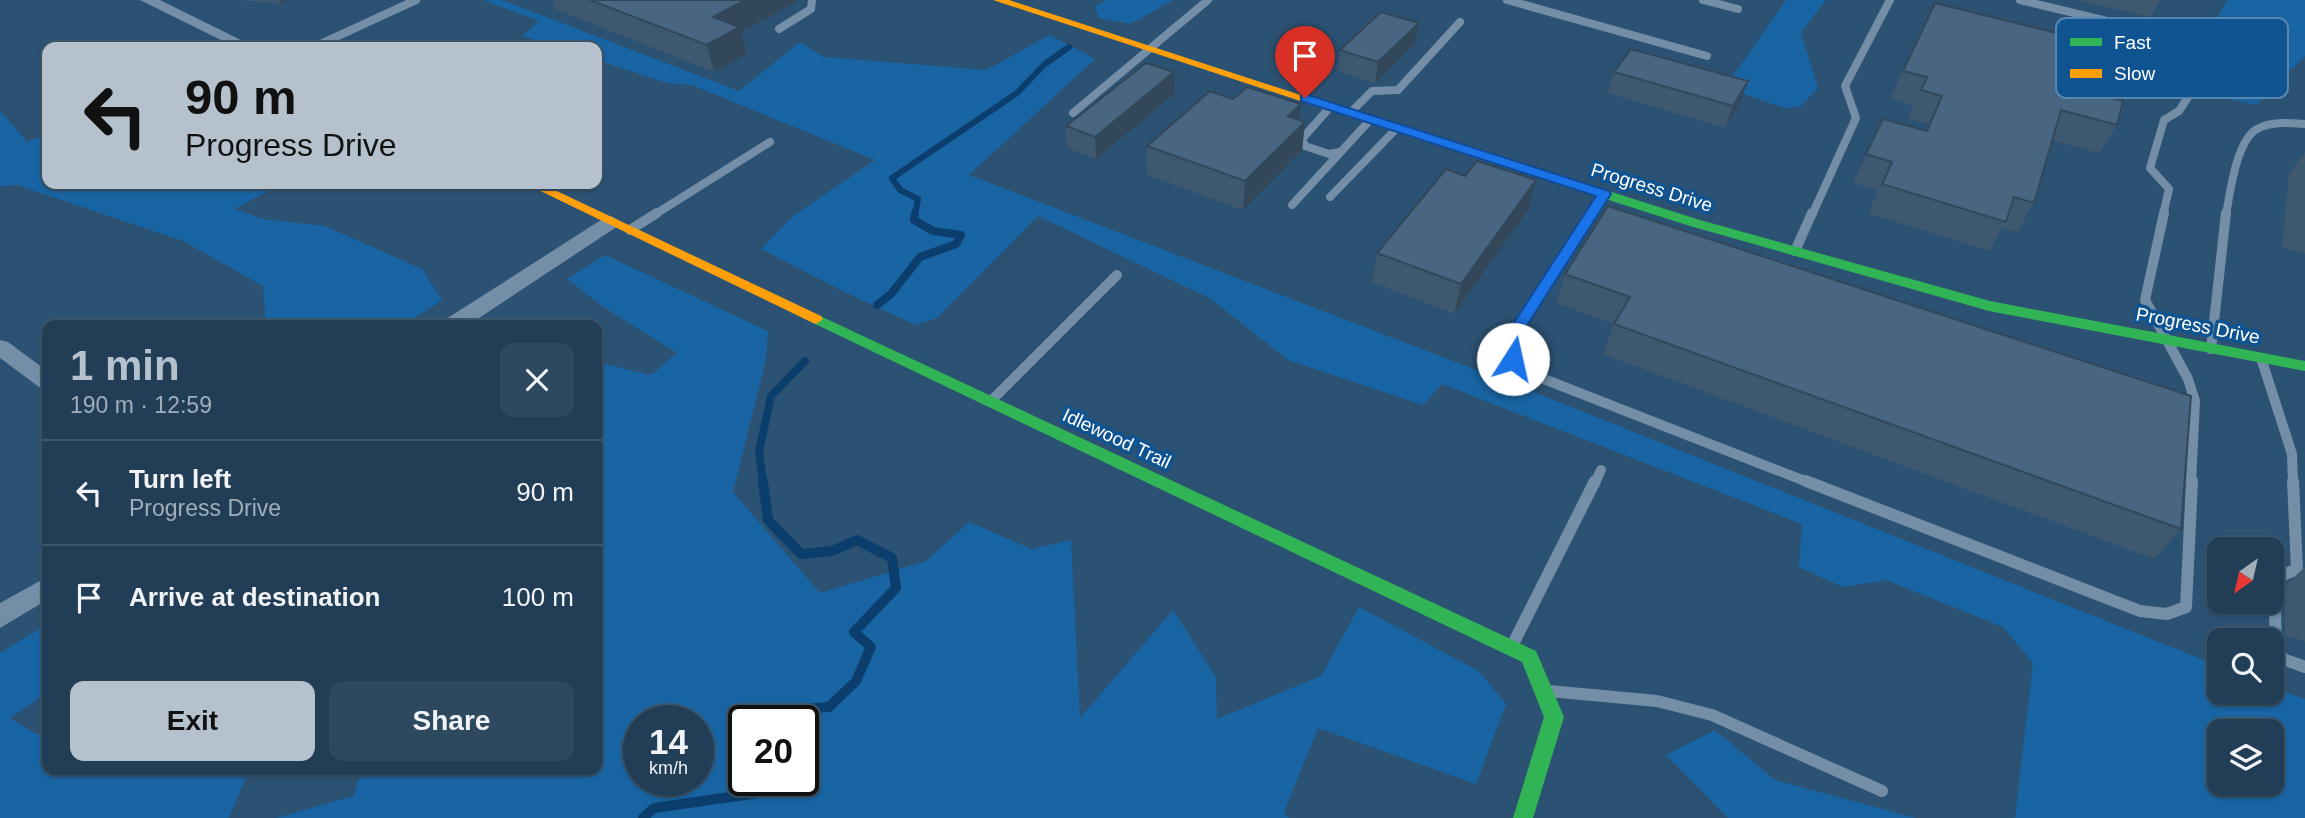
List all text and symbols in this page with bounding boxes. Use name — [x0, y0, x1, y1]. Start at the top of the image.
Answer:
legend — [2056, 18, 2288, 98]
pin — [1275, 26, 1335, 98]
text: Fast — [2114, 32, 2152, 53]
icon: arrive — [1286, 37, 1324, 75]
text: Slow — [2114, 63, 2155, 84]
icon: left — [70, 70, 161, 161]
text: 90 m — [185, 70, 297, 124]
text: Progress Drive — [185, 127, 397, 163]
street label: Progress Drive — [1589, 159, 1715, 216]
street label: Progress Drive — [2134, 303, 2262, 348]
position arrow — [1476, 322, 1550, 396]
text: 1 min — [70, 342, 180, 389]
button: close — [500, 343, 574, 417]
text: 190 m · 12:59 — [70, 392, 212, 418]
street label: Idlewood Trail — [1059, 404, 1174, 473]
text: Turn left — [129, 464, 231, 494]
icon: left — [70, 474, 108, 512]
text: 90 m — [516, 477, 574, 507]
text: Progress Drive — [129, 495, 281, 521]
north arrow — [2207, 537, 2284, 614]
map controls — [2207, 537, 2284, 796]
icon: arrive — [70, 579, 108, 617]
text: Arrive at destination — [129, 582, 380, 612]
text: 100 m — [502, 582, 574, 612]
button: search — [2207, 628, 2284, 705]
button: Exit — [70, 681, 315, 761]
button: Share — [329, 681, 574, 761]
speed limit sign: 20 — [728, 705, 819, 796]
button: layers — [2207, 719, 2284, 796]
text: 14 — [649, 722, 688, 761]
text: km/h — [649, 758, 688, 778]

